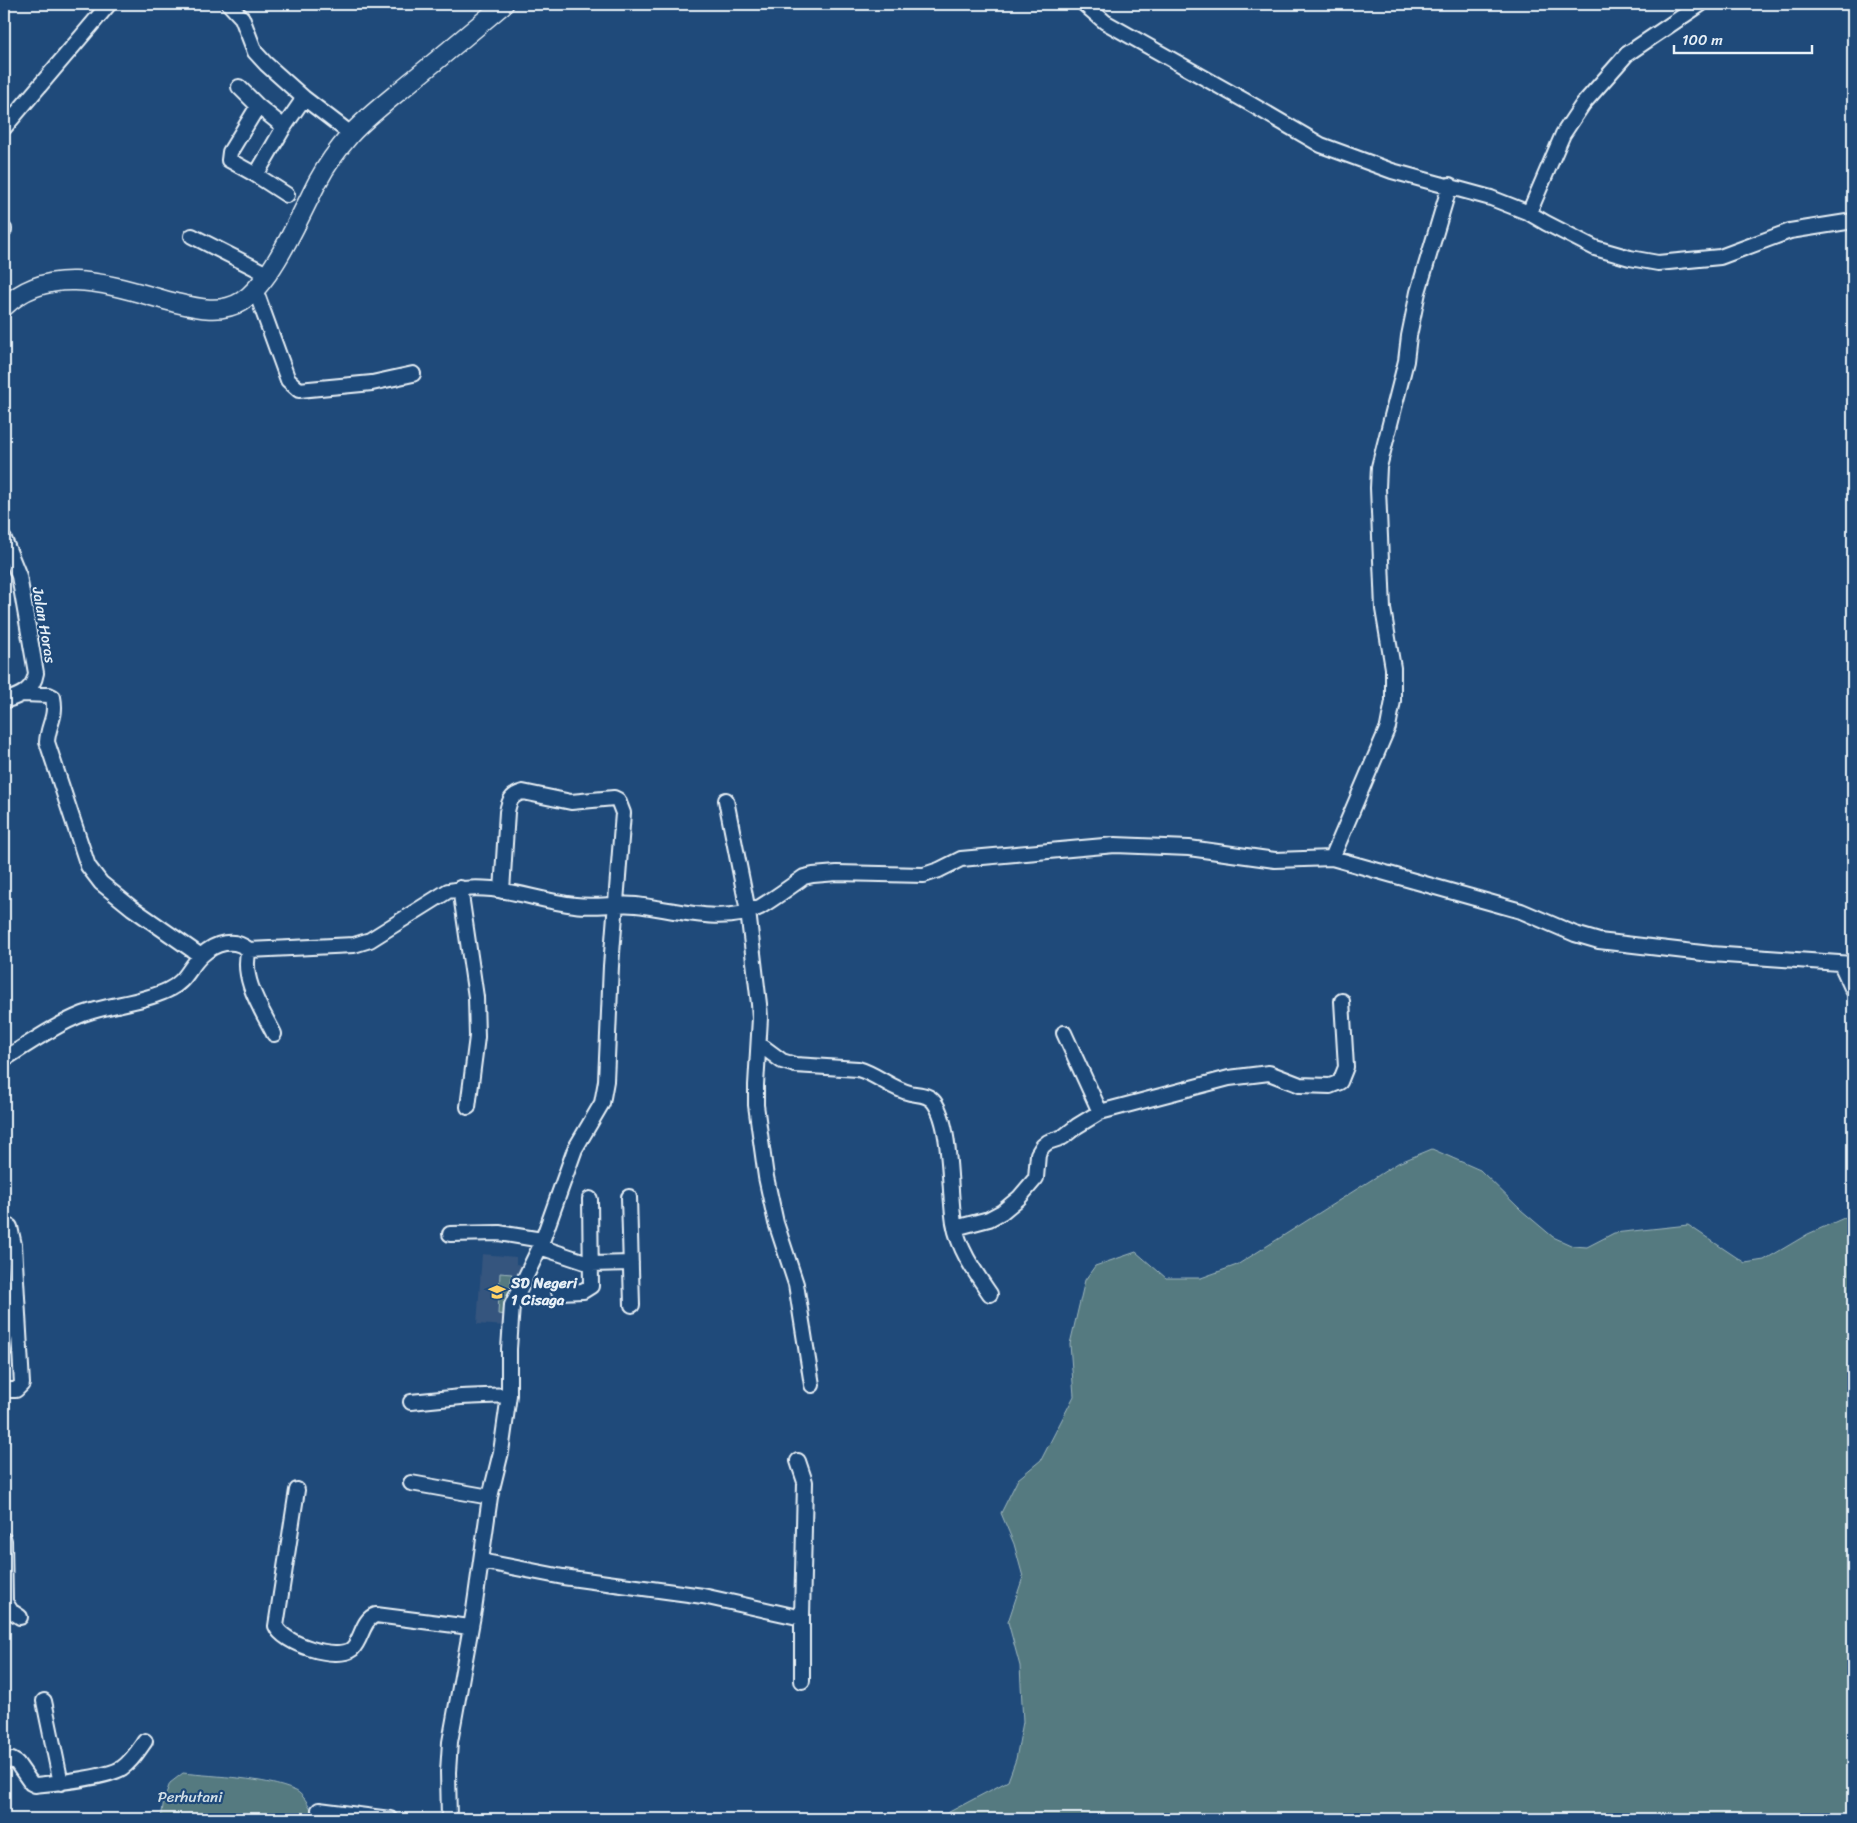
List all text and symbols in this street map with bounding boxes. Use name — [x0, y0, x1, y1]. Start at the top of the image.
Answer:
scale bar — [1674, 22, 1812, 54]
text: 100 m — [1682, 27, 1723, 53]
street label: Jalan Horas — [24, 584, 64, 665]
place label: SD Negeri 1 Cisaga — [510, 1270, 578, 1313]
school or university icon: SD Negeri 1 Cisaga — [487, 1282, 507, 1302]
park label: Perhutani — [158, 1784, 223, 1810]

